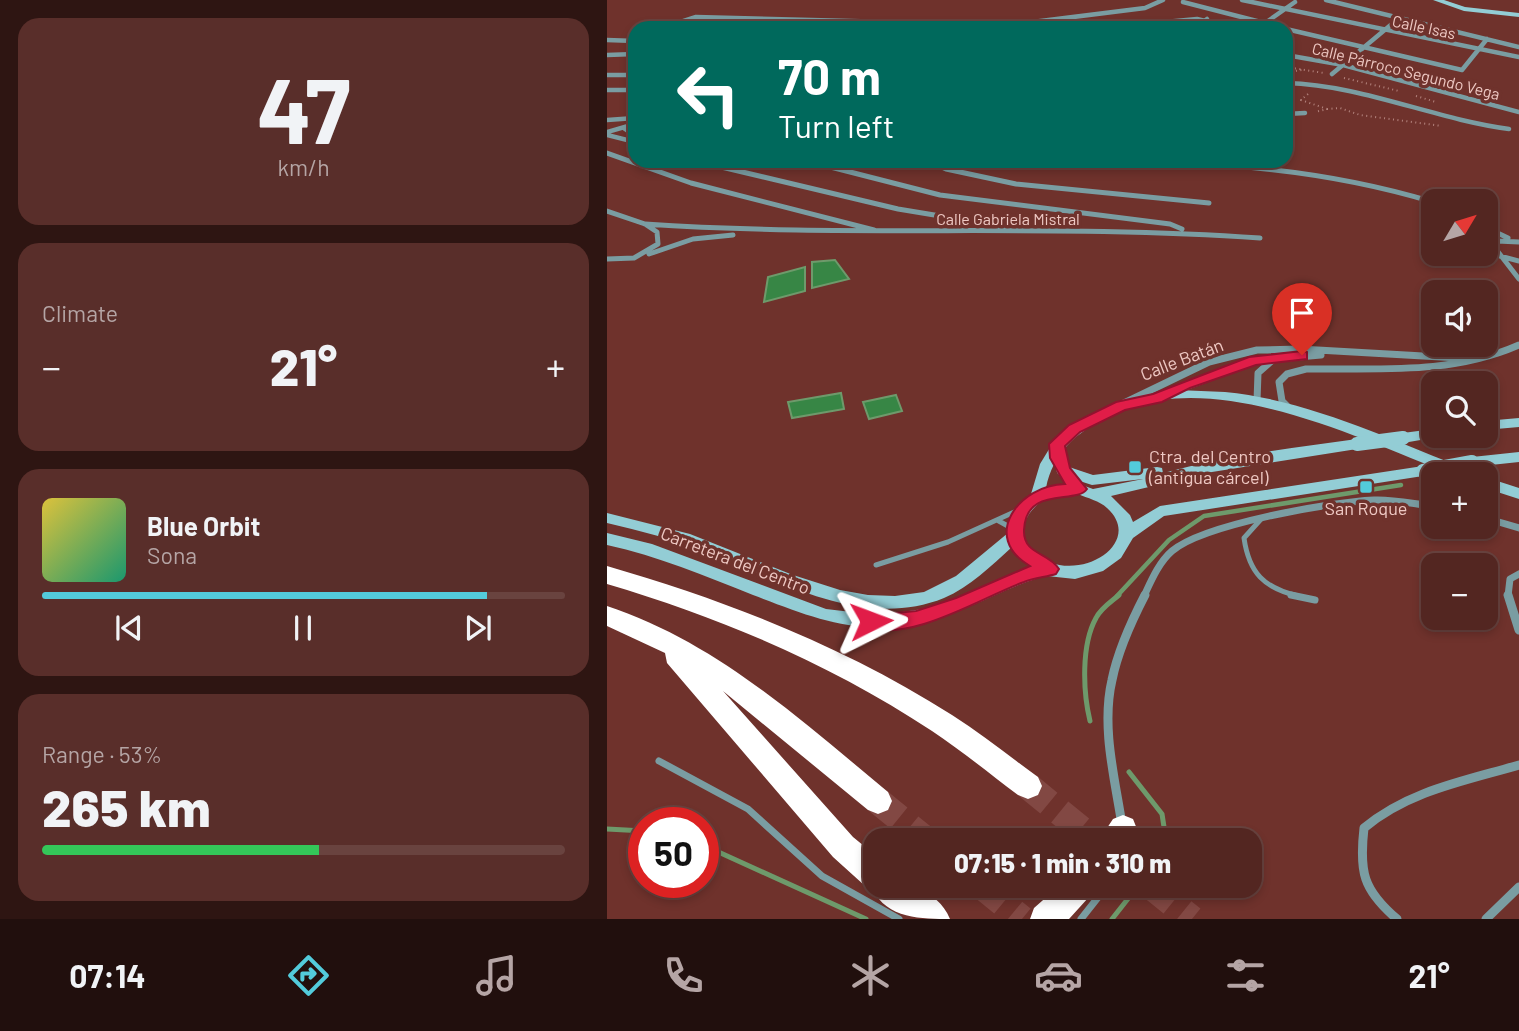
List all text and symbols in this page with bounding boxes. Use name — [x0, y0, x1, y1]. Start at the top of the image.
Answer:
street label: Calle Isas — [1391, 11, 1458, 43]
street label: Calle Párroco Segundo Vega — [1310, 38, 1502, 103]
text: 70 m — [778, 46, 881, 105]
icon: left — [663, 49, 754, 140]
text: 47 — [257, 53, 350, 162]
text: Turn left — [778, 106, 895, 144]
text: km/h — [277, 153, 330, 181]
north arrow — [1421, 189, 1498, 266]
map controls — [1421, 189, 1498, 630]
street label: Calle Gabriela Mistral — [936, 209, 1080, 228]
button: sound — [1421, 280, 1498, 357]
pin — [1272, 283, 1332, 355]
icon: arrive — [1283, 294, 1321, 332]
text: Climate — [42, 299, 118, 327]
street label: Calle Batán — [1137, 333, 1226, 385]
text: 21° — [270, 334, 337, 396]
text: − — [42, 343, 61, 389]
text: + — [546, 343, 565, 389]
button: search — [1421, 371, 1498, 448]
place label: Ctra. del Centro (antigua cárcel) — [1148, 445, 1271, 488]
marker: Ctra. del Centro (antigua cárcel) — [1127, 459, 1143, 475]
button: + — [1421, 462, 1498, 539]
marker: San Roque — [1358, 479, 1374, 495]
place label: San Roque — [1325, 497, 1407, 519]
text: Blue Orbit — [147, 510, 260, 541]
street label: Carretera del Centro — [658, 522, 813, 599]
text: Sona — [147, 541, 197, 569]
button: − — [1421, 553, 1498, 630]
position arrow — [834, 584, 908, 658]
icon: previous — [110, 609, 148, 647]
icon: pause — [284, 609, 322, 647]
icon: next — [459, 609, 497, 647]
text: Range · 53% — [42, 740, 162, 768]
text: 265 km — [42, 775, 211, 837]
speed limit sign: 50 — [628, 807, 719, 898]
text: 07:15 · 1 min · 310 m — [954, 847, 1171, 878]
icon: directions — [284, 951, 333, 1000]
icon: music — [472, 951, 521, 1000]
icon: phone — [659, 951, 708, 1000]
icon: climate — [846, 951, 895, 1000]
icon: car — [1034, 951, 1083, 1000]
icon: filters — [1221, 951, 1270, 1000]
text: 07:14 — [69, 956, 146, 994]
text: 21° — [1409, 956, 1450, 994]

